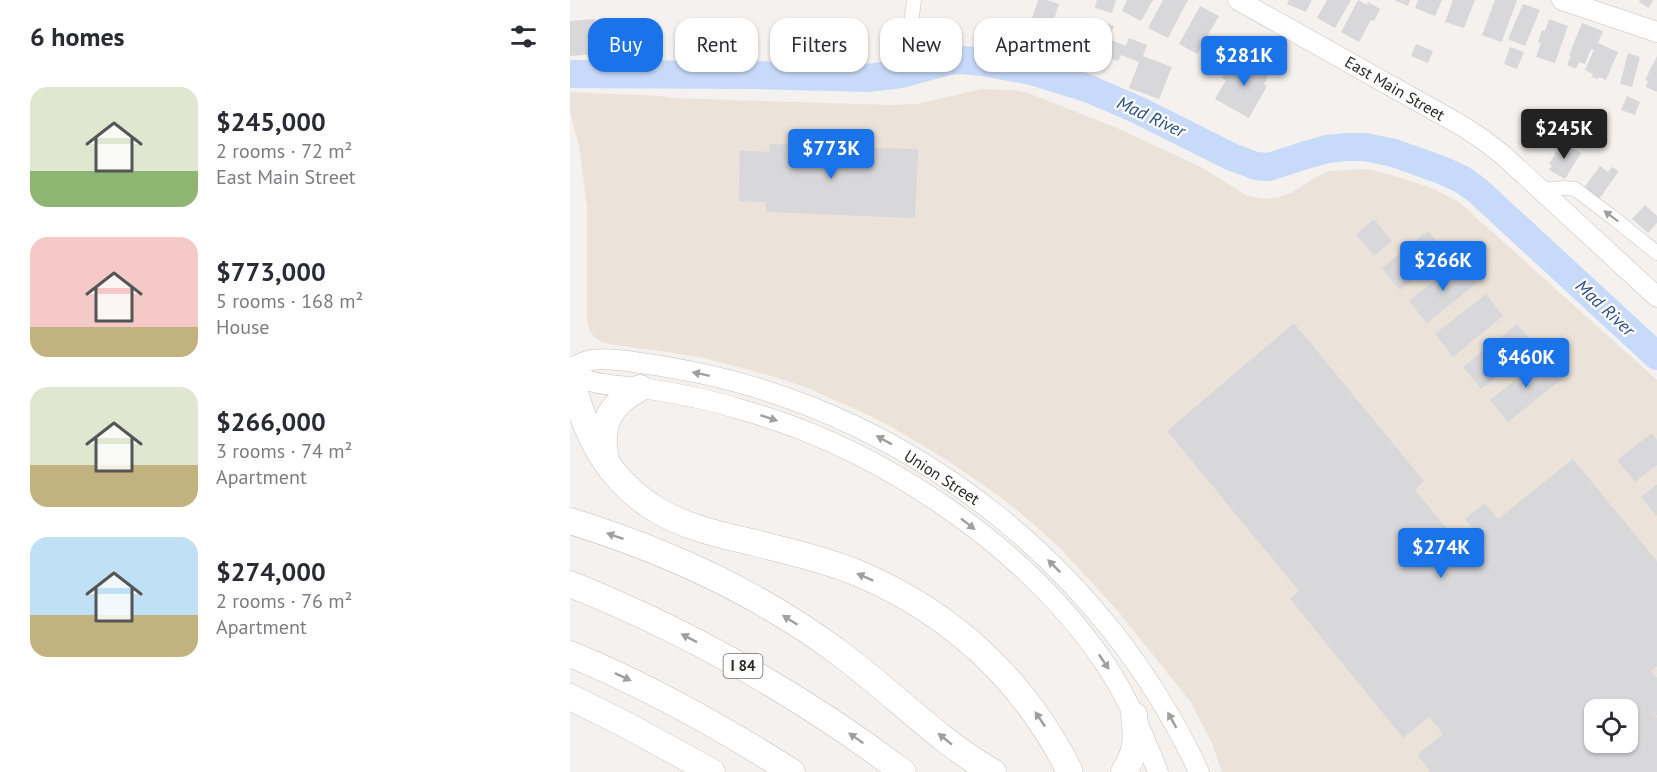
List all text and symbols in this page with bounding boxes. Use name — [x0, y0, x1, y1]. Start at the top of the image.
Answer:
chip: Buy — [588, 18, 663, 72]
chip: Rent — [675, 18, 758, 72]
chip: Filters — [770, 18, 868, 72]
chip: New — [880, 18, 962, 72]
chip: Apartment — [974, 18, 1112, 72]
text: 6 homes — [30, 20, 125, 53]
icon: filters — [507, 20, 540, 53]
pin: $281K — [1202, 36, 1286, 87]
text: $281K — [1215, 42, 1273, 68]
street label: East Main Street — [1342, 51, 1449, 125]
water label: Mad River — [1113, 91, 1190, 143]
text: $245,000 — [216, 105, 326, 138]
pin: $245K — [1522, 109, 1606, 160]
icon: home — [78, 111, 150, 183]
text: $245K — [1535, 115, 1593, 141]
pin: $773K — [789, 129, 873, 180]
text: $773K — [802, 135, 860, 161]
text: 2 rooms · 72 m² — [216, 138, 352, 164]
text: East Main Street — [216, 164, 356, 190]
one-way arrow — [1604, 210, 1620, 222]
pin: $266K — [1401, 241, 1485, 292]
text: $266K — [1414, 247, 1472, 273]
text: $773,000 — [216, 255, 326, 288]
icon: home — [78, 261, 150, 333]
water label: Mad River — [1571, 274, 1641, 342]
text: 5 rooms · 168 m² — [216, 288, 363, 314]
text: House — [216, 314, 270, 340]
pin: $460K — [1484, 338, 1568, 389]
text: $460K — [1497, 344, 1555, 370]
one-way arrow — [692, 368, 710, 378]
text: $266,000 — [216, 405, 326, 438]
icon: home — [78, 411, 150, 483]
one-way arrow — [760, 414, 778, 423]
one-way arrow — [875, 435, 892, 445]
text: 3 rooms · 74 m² — [216, 438, 352, 464]
street label: Union Street — [901, 445, 984, 509]
text: Apartment — [216, 464, 307, 490]
one-way arrow — [961, 517, 976, 529]
pin: $274K — [1399, 528, 1483, 579]
one-way arrow — [606, 530, 624, 540]
text: $274K — [1412, 534, 1470, 560]
text: $274,000 — [216, 555, 326, 588]
one-way arrow — [1048, 559, 1062, 573]
icon: home — [78, 561, 150, 633]
one-way arrow — [855, 572, 873, 582]
text: 2 rooms · 76 m² — [216, 588, 352, 614]
text: Apartment — [216, 614, 307, 640]
one-way arrow — [782, 615, 798, 626]
one-way arrow — [680, 633, 697, 643]
road number: I 84 — [724, 654, 762, 678]
one-way arrow — [1098, 654, 1110, 670]
one-way arrow — [615, 673, 632, 682]
map controls — [1584, 699, 1638, 753]
button: locate — [1584, 699, 1638, 753]
one-way arrow — [1034, 711, 1045, 728]
one-way arrow — [1167, 711, 1177, 728]
one-way arrow — [849, 732, 865, 744]
one-way arrow — [937, 733, 952, 745]

